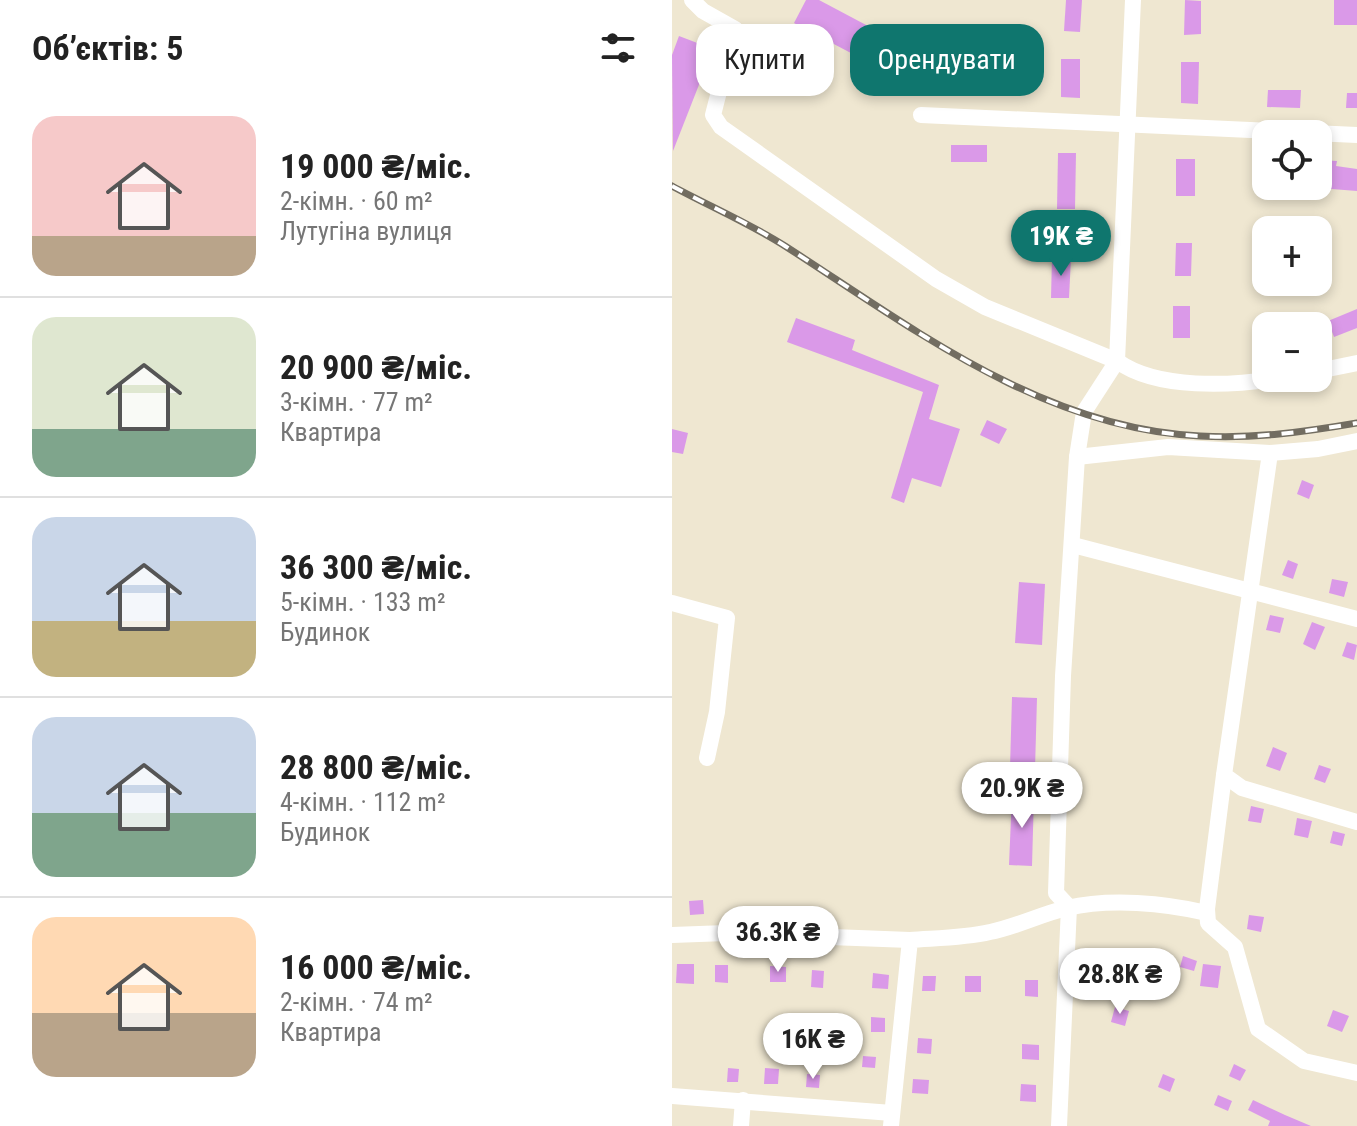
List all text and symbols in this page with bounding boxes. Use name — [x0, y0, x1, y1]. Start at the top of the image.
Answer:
chip: Купити — [696, 24, 834, 96]
chip: Орендувати — [850, 24, 1044, 96]
icon: filters — [596, 26, 640, 70]
text: Об’єктів: 5 — [32, 28, 183, 68]
map controls — [1252, 120, 1332, 392]
button: locate — [1252, 120, 1332, 200]
text: 19 000 ₴/міс. — [280, 146, 472, 186]
icon: home — [96, 148, 192, 244]
text: 2-кімн. · 60 m² — [280, 186, 433, 216]
pin: 19K ₴ — [1005, 210, 1117, 278]
text: Лутугіна вулиця — [280, 216, 452, 246]
button: + — [1252, 216, 1332, 296]
text: 19K ₴ — [1029, 221, 1093, 251]
button: − — [1252, 312, 1332, 392]
text: 20 900 ₴/міс. — [280, 347, 472, 387]
icon: home — [96, 349, 192, 445]
text: 3-кімн. · 77 m² — [280, 387, 433, 417]
text: Квартира — [280, 417, 382, 447]
text: 36 300 ₴/міс. — [280, 547, 472, 587]
icon: home — [96, 549, 192, 645]
text: 5-кімн. · 133 m² — [280, 587, 446, 617]
text: Будинок — [280, 617, 370, 647]
text: 28 800 ₴/міс. — [280, 747, 472, 787]
icon: home — [96, 749, 192, 845]
pin: 20.9K ₴ — [948, 762, 1096, 830]
text: 20.9K ₴ — [980, 773, 1064, 803]
text: 4-кімн. · 112 m² — [280, 787, 446, 817]
text: Будинок — [280, 817, 370, 847]
pin: 36.3K ₴ — [704, 906, 852, 974]
text: 36.3K ₴ — [736, 917, 820, 947]
text: 16 000 ₴/міс. — [280, 947, 472, 987]
pin: 28.8K ₴ — [1046, 948, 1194, 1016]
icon: home — [96, 949, 192, 1045]
text: 28.8K ₴ — [1078, 959, 1162, 989]
text: 2-кімн. · 74 m² — [280, 987, 433, 1017]
pin: 16K ₴ — [757, 1013, 869, 1081]
text: Квартира — [280, 1017, 382, 1047]
text: 16K ₴ — [781, 1024, 845, 1054]

